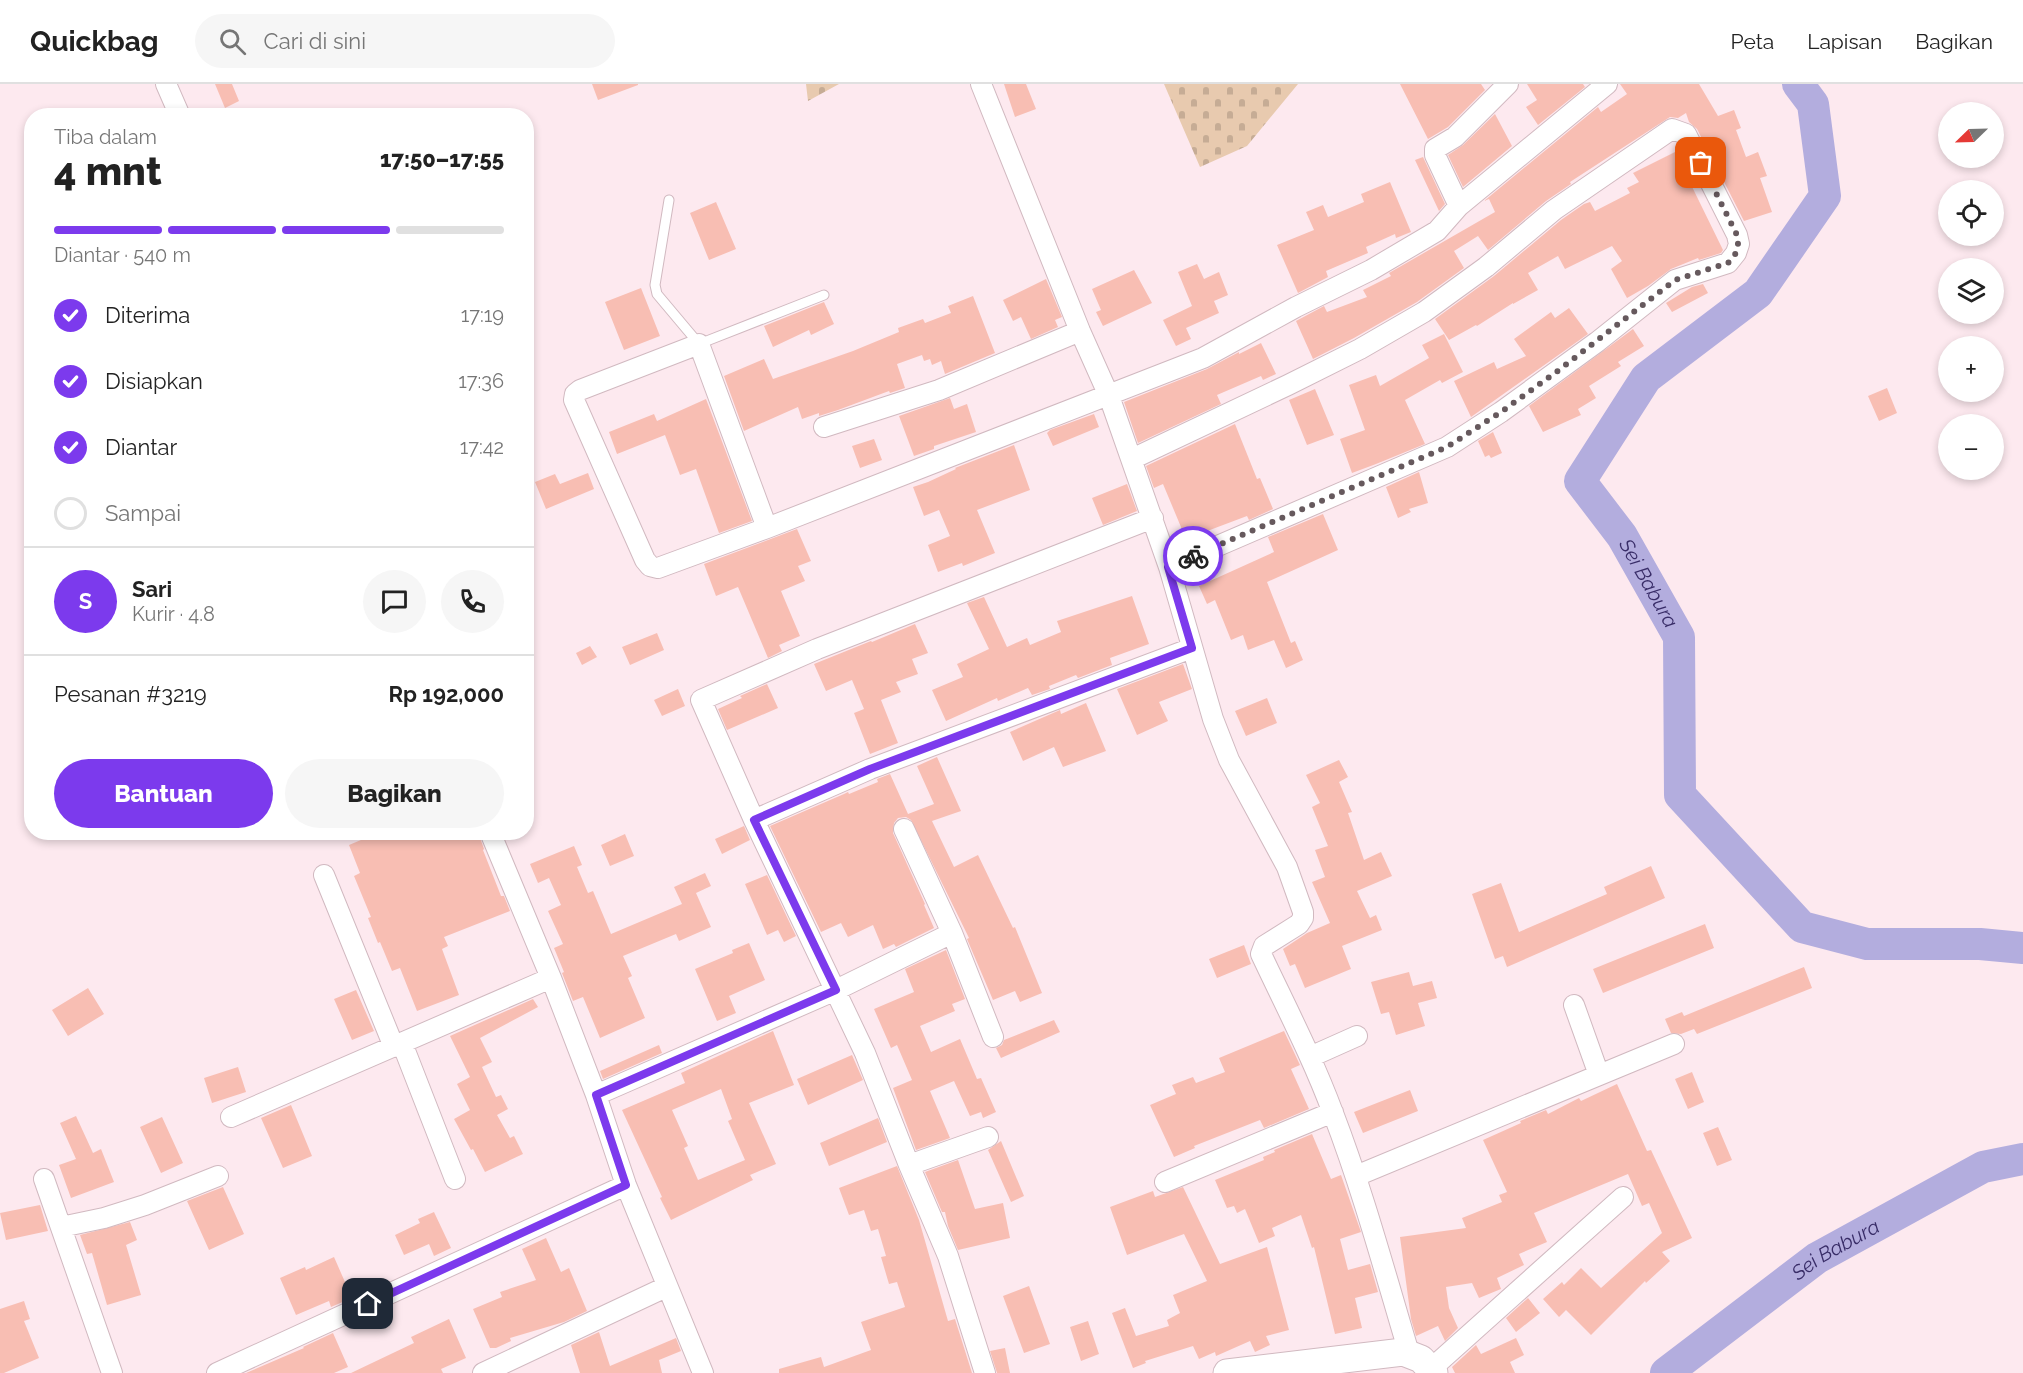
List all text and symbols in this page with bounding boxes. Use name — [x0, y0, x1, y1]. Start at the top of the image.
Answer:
search box — [195, 14, 615, 68]
text: Quickbag — [30, 25, 159, 58]
icon: search — [216, 25, 249, 58]
text: Cari di sini — [264, 28, 366, 54]
text: Peta — [1731, 29, 1774, 54]
text: Lapisan — [1807, 29, 1882, 54]
text: Bagikan — [1915, 29, 1993, 54]
north arrow — [1938, 102, 2004, 168]
map controls — [1938, 102, 2004, 480]
text: Tiba dalam — [54, 125, 157, 149]
pin — [1675, 137, 1726, 188]
text: 17:50–17:55 — [380, 146, 504, 172]
icon: bag — [1684, 146, 1717, 179]
text: 4 mnt — [54, 148, 162, 194]
button: locate — [1938, 180, 2004, 246]
text: Diantar · 540 m — [54, 243, 191, 267]
button: layers — [1938, 258, 2004, 324]
icon: check — [54, 299, 87, 332]
text: Diterima — [105, 302, 190, 328]
text: 17:19 — [461, 303, 504, 327]
button: + — [1938, 336, 2004, 402]
icon: check — [54, 365, 87, 398]
text: Disiapkan — [105, 368, 203, 394]
text: 17:36 — [458, 369, 504, 393]
button: − — [1938, 414, 2004, 480]
icon: check — [54, 431, 87, 464]
text: Diantar — [105, 434, 177, 460]
text: 17:42 — [460, 435, 504, 459]
text: Sampai — [105, 500, 181, 526]
courier — [1163, 526, 1223, 586]
water label: Sei Babura — [1614, 534, 1683, 632]
icon: bike — [1177, 540, 1210, 573]
button: chat — [363, 570, 426, 633]
button: phone — [441, 570, 504, 633]
text: Sari — [132, 576, 172, 602]
text: S — [79, 588, 92, 614]
text: Kurir · 4.8 — [132, 602, 215, 626]
text: Pesanan #3219 — [54, 681, 207, 707]
text: Rp 192,000 — [388, 681, 504, 707]
button: Bantuan — [54, 759, 273, 828]
button: Bagikan — [285, 759, 504, 828]
water label: Sei Babura — [1786, 1214, 1884, 1286]
pin — [342, 1278, 393, 1329]
icon: home — [351, 1287, 384, 1320]

